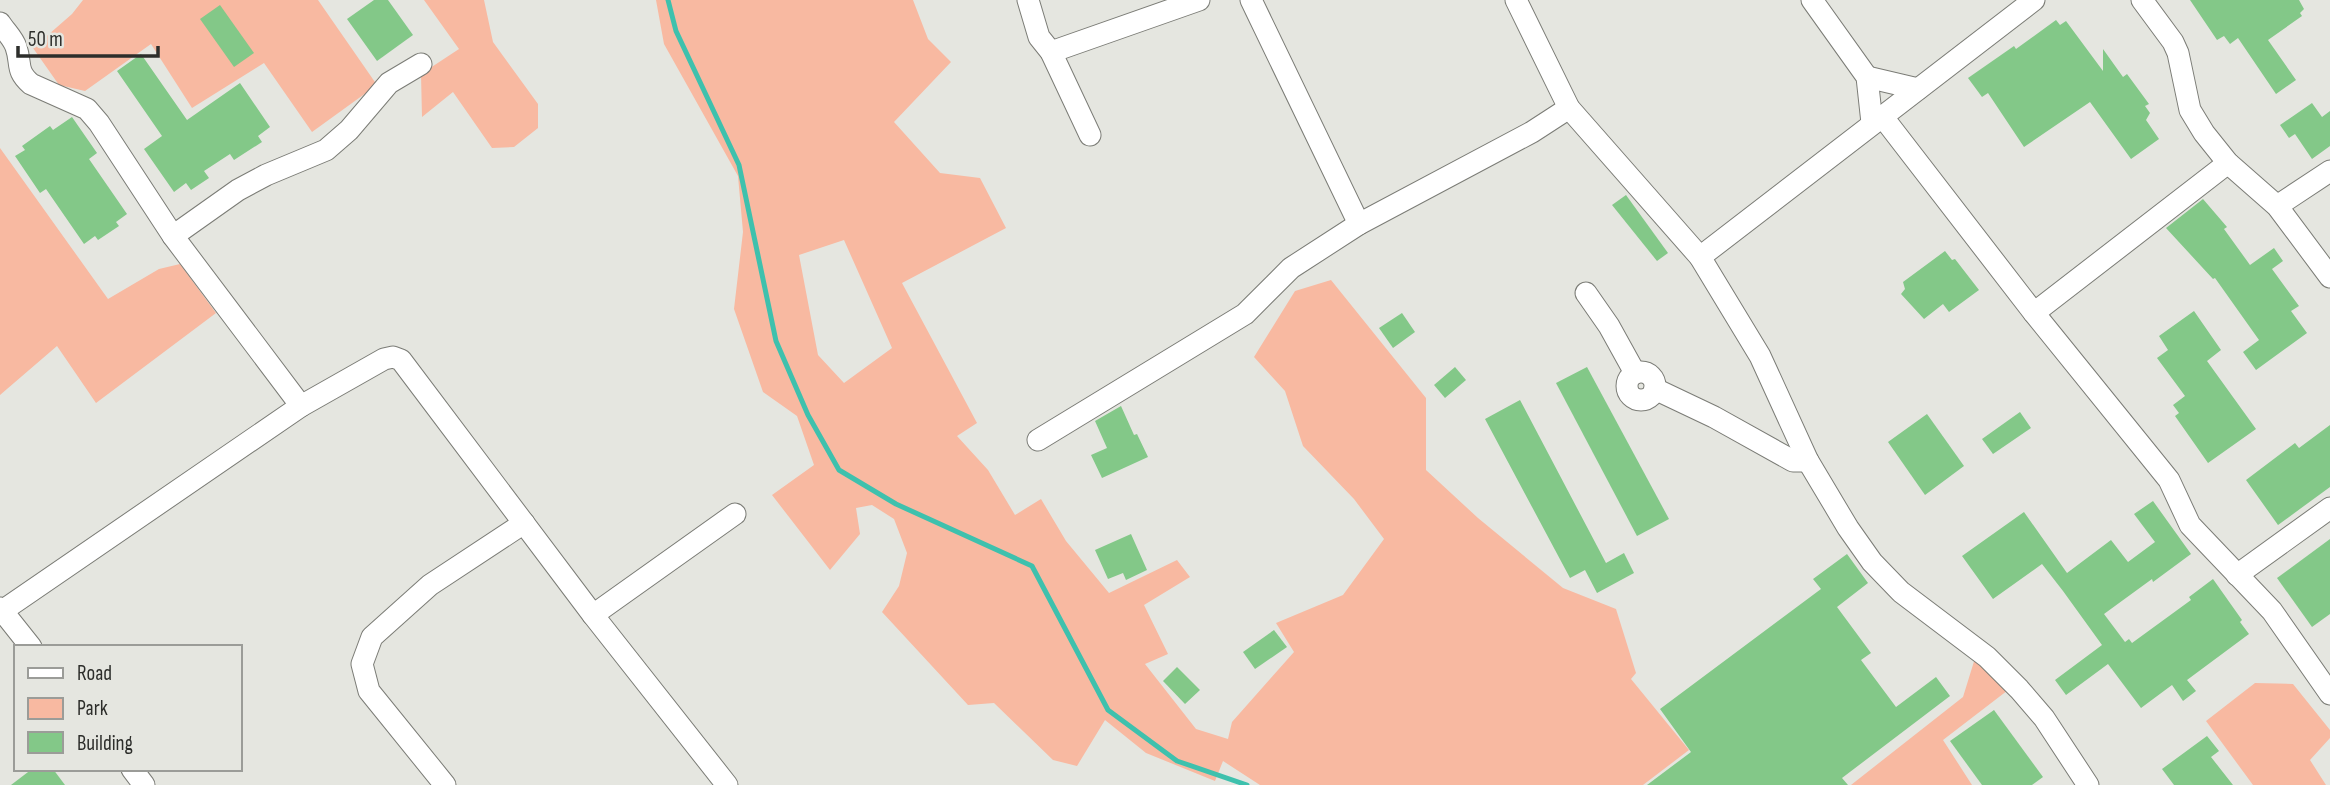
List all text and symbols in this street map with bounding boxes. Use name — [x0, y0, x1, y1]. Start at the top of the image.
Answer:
scale bar — [18, 14, 158, 58]
text: 50 m — [28, 27, 63, 52]
legend — [14, 645, 242, 771]
text: Road — [77, 661, 112, 686]
text: Park — [77, 696, 108, 721]
text: Building — [77, 731, 133, 756]

